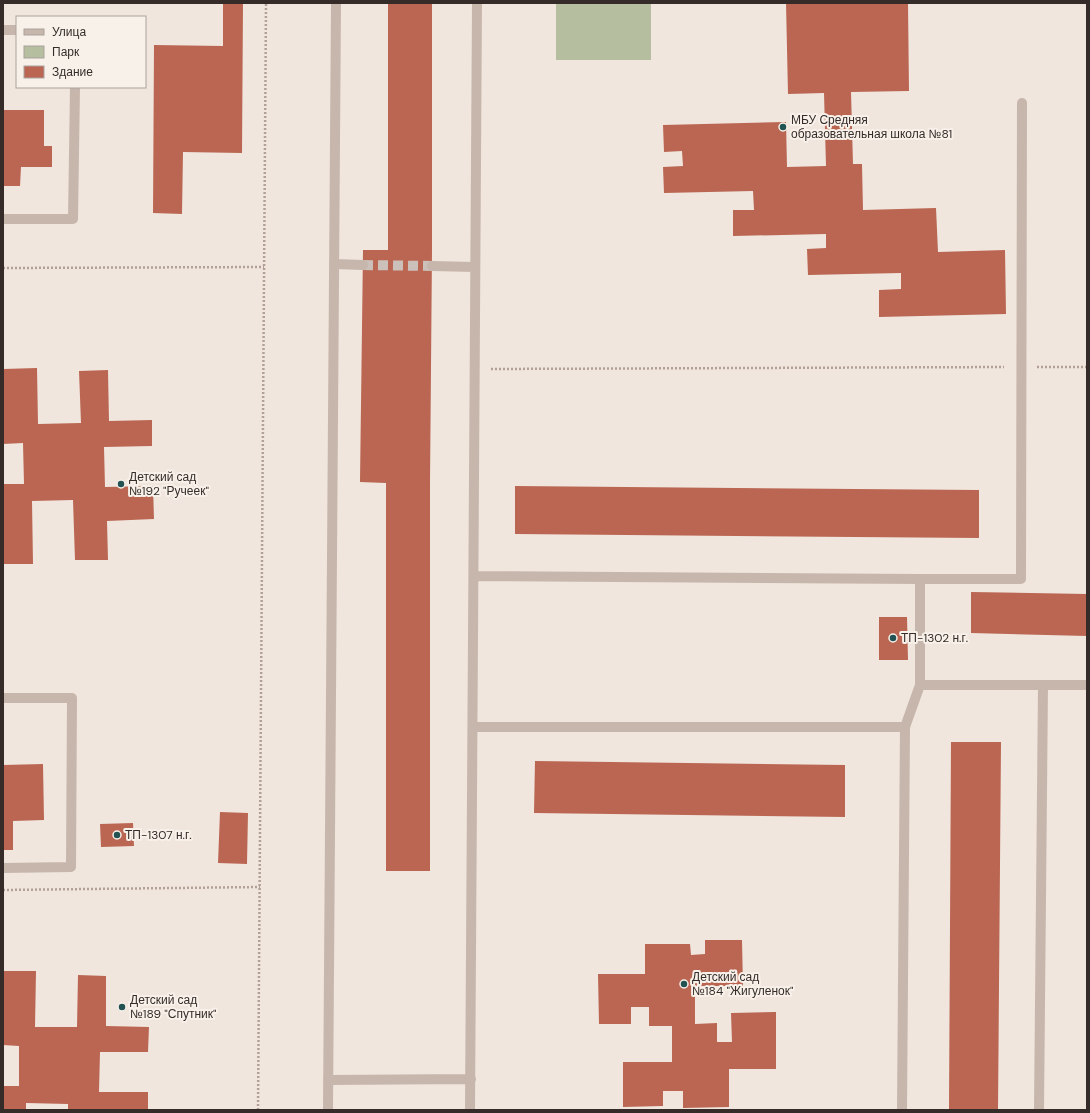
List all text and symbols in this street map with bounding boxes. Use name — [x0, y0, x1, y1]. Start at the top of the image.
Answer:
legend — [16, 16, 146, 88]
text: Улица — [52, 24, 86, 40]
text: Парк — [52, 44, 80, 60]
text: Здание — [52, 64, 93, 80]
place label: МБУ Средняя образовательная школа №81 — [791, 112, 952, 142]
marker: МБУ Средняя образовательная школа №81 — [778, 122, 788, 132]
place label: Детский сад №192 "Ручеек" — [129, 469, 209, 499]
marker: Детский сад №192 "Ручеек" — [116, 479, 126, 489]
place label: ТП-1302 н.г. — [901, 630, 968, 646]
marker: ТП-1302 н.г. — [888, 633, 898, 643]
place label: ТП-1307 н.г. — [125, 827, 192, 843]
marker: ТП-1307 н.г. — [112, 830, 122, 840]
place label: Детский сад №184 "Жигуленок" — [692, 969, 794, 999]
marker: Детский сад №184 "Жигуленок" — [679, 979, 689, 989]
place label: Детский сад №189 "Спутник" — [130, 992, 217, 1022]
marker: Детский сад №189 "Спутник" — [117, 1002, 127, 1012]

